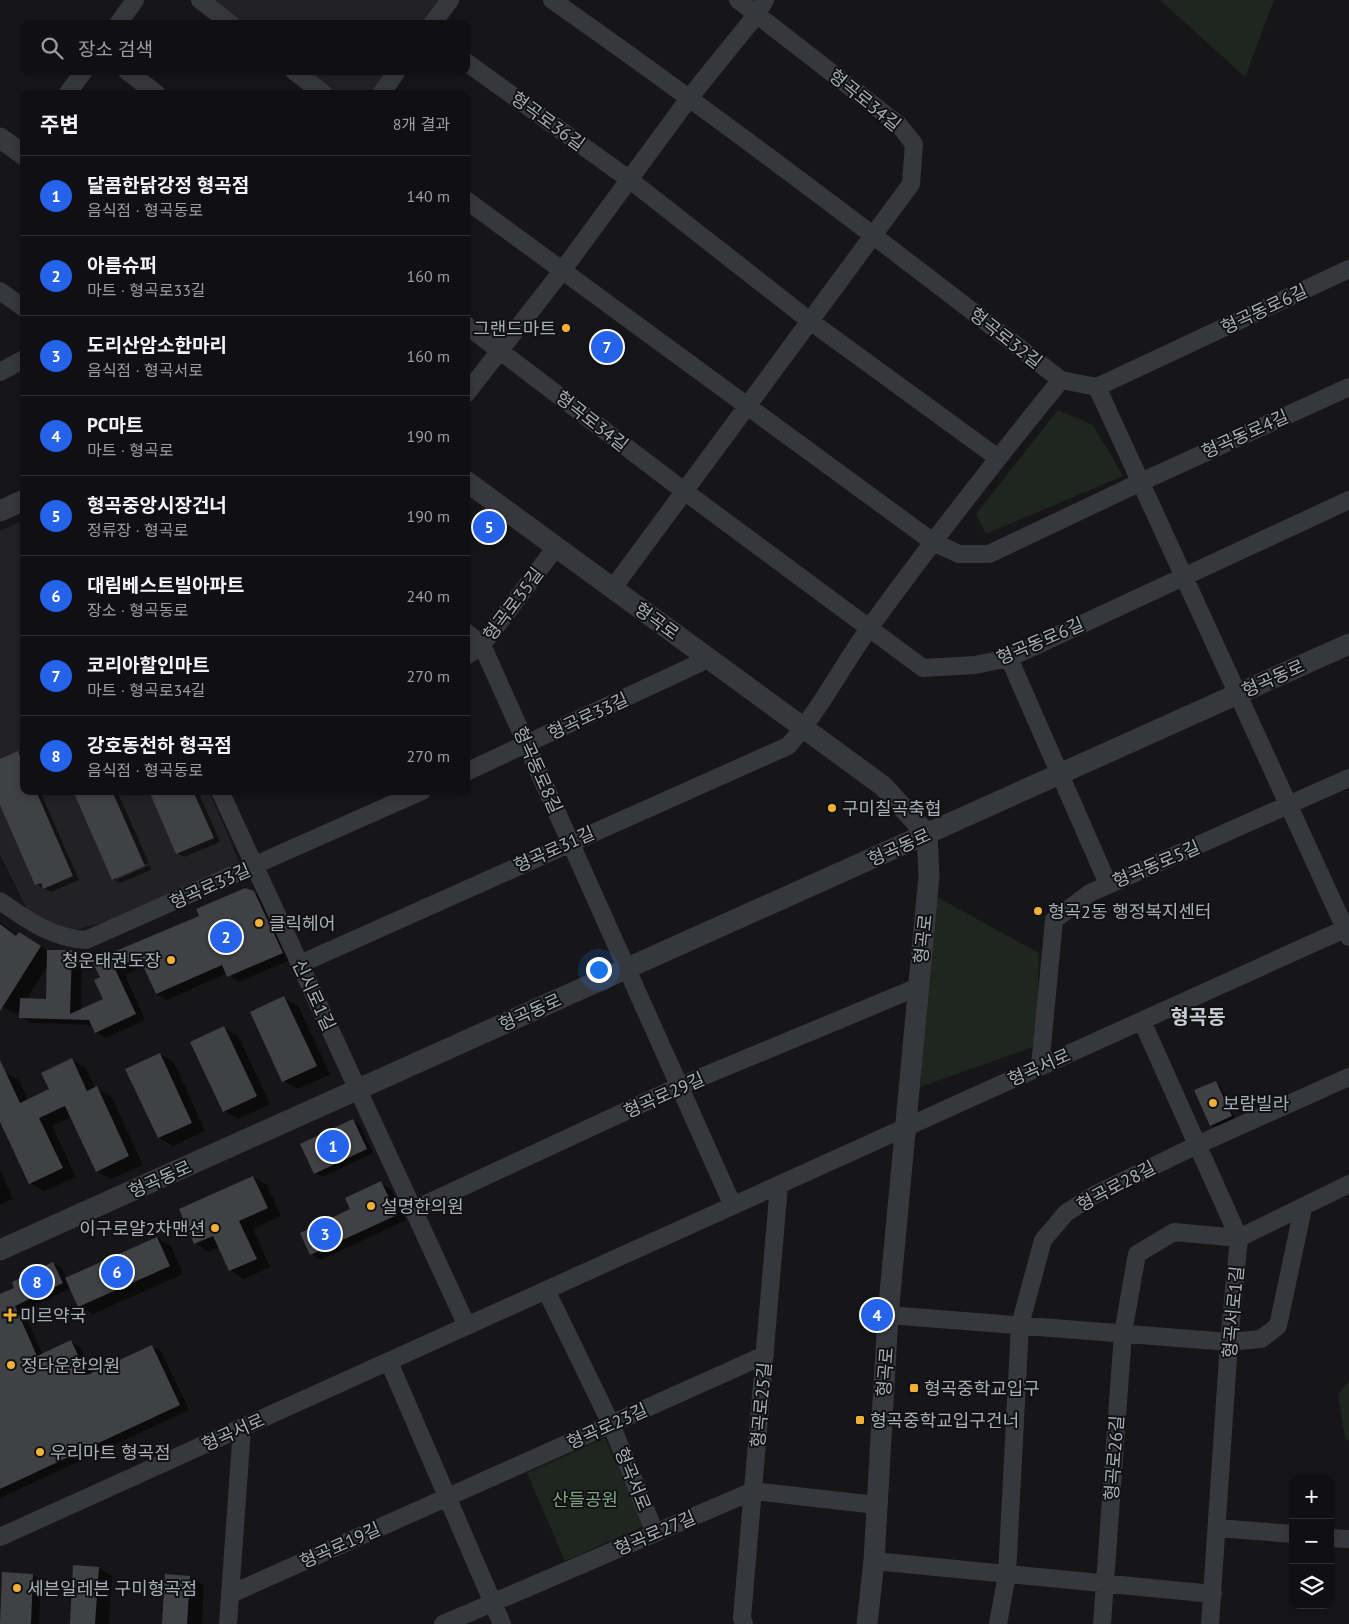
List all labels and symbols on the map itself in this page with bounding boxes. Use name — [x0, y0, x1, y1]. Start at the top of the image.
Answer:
street label: 형곡로34길 — [824, 64, 906, 136]
street label: 형곡로36길 — [507, 86, 589, 156]
street label: 형곡동로6길 — [1217, 279, 1311, 339]
street label: 형곡로32길 — [965, 303, 1047, 373]
place label: 그랜드마트 — [473, 317, 556, 340]
marker: 그랜드마트 — [560, 322, 572, 334]
pin: 7 — [591, 328, 623, 366]
street label: 형곡로34길 — [551, 386, 633, 456]
street label: 형곡동로4길 — [1198, 405, 1292, 463]
pin: 5 — [473, 508, 505, 546]
street label: 형곡로35길 — [478, 563, 548, 645]
street label: 형곡로 — [630, 597, 684, 645]
street label: 형곡동로6길 — [993, 612, 1087, 670]
street label: 형곡동로 — [1238, 654, 1308, 702]
street label: 형곡로33길 — [544, 687, 632, 745]
street label: 형곡동로8길 — [509, 723, 567, 817]
place label: 구미칠곡축협 — [842, 797, 941, 820]
marker: 구미칠곡축협 — [826, 802, 838, 814]
street label: 형곡로31길 — [510, 821, 598, 877]
street label: 형곡동로 — [864, 823, 934, 871]
street label: 형곡동로5길 — [1109, 835, 1203, 893]
street label: 형곡로33길 — [166, 858, 254, 914]
place label: 형곡2동 행정복지센터 — [1048, 900, 1212, 923]
marker: 형곡2동 행정복지센터 — [1032, 905, 1044, 917]
place label: 클릭헤어 — [269, 912, 335, 935]
street label: 형곡로 — [909, 913, 937, 965]
marker: 클릭헤어 — [253, 917, 265, 929]
pin: 2 — [210, 918, 242, 956]
place label: 청운태권도장 — [62, 949, 161, 972]
marker: 청운태권도장 — [165, 954, 177, 966]
street label: 신시로1길 — [288, 956, 340, 1034]
your location — [586, 957, 612, 983]
street label: 형곡동로 — [495, 988, 565, 1036]
district label: 형곡동 — [1170, 1004, 1226, 1030]
street label: 형곡서로 — [1004, 1043, 1074, 1091]
street label: 형곡로29길 — [620, 1067, 708, 1123]
place label: 보람빌라 — [1223, 1092, 1290, 1115]
marker: 보람빌라 — [1207, 1097, 1219, 1109]
pin: 1 — [317, 1127, 349, 1165]
street label: 형곡동로 — [125, 1155, 195, 1203]
street label: 형곡로28길 — [1073, 1156, 1159, 1216]
place label: 설명한의원 — [381, 1195, 464, 1218]
marker: 설명한의원 — [365, 1200, 377, 1212]
pin: 3 — [309, 1215, 341, 1253]
place label: 이구로얄2차맨션 — [79, 1217, 205, 1240]
marker: 이구로얄2차맨션 — [209, 1222, 221, 1234]
pin: 6 — [101, 1253, 133, 1291]
pin: 8 — [21, 1263, 53, 1301]
street label: 형곡서로1길 — [1218, 1265, 1248, 1359]
pin: 4 — [861, 1296, 893, 1334]
place label: 미르약국 — [20, 1304, 86, 1327]
marker: 미르약국 — [4, 1309, 16, 1321]
street label: 형곡로 — [872, 1346, 898, 1398]
place label: 정다운한의원 — [21, 1354, 120, 1377]
marker: 정다운한의원 — [5, 1359, 17, 1371]
street label: 형곡로25길 — [746, 1361, 776, 1449]
place label: 형곡중학교입구 — [924, 1377, 1040, 1400]
marker: 형곡중학교입구 — [908, 1382, 920, 1394]
street label: 형곡로23길 — [563, 1398, 651, 1454]
street label: 형곡서로 — [198, 1408, 268, 1456]
place label: 형곡중학교입구건너 — [870, 1409, 1019, 1432]
marker: 형곡중학교입구건너 — [854, 1414, 866, 1426]
street label: 형곡로26길 — [1100, 1414, 1128, 1502]
place label: 우리마트 형곡점 — [50, 1441, 171, 1464]
street label: 형곡서로 — [610, 1444, 656, 1514]
marker: 우리마트 형곡점 — [34, 1446, 46, 1458]
park label: 산들공원 — [552, 1488, 618, 1511]
street label: 형곡로27길 — [611, 1506, 699, 1560]
street label: 형곡로19길 — [296, 1517, 384, 1573]
place label: 세븐일레븐 구미형곡점 — [27, 1577, 197, 1600]
marker: 세븐일레븐 구미형곡점 — [11, 1582, 23, 1594]

